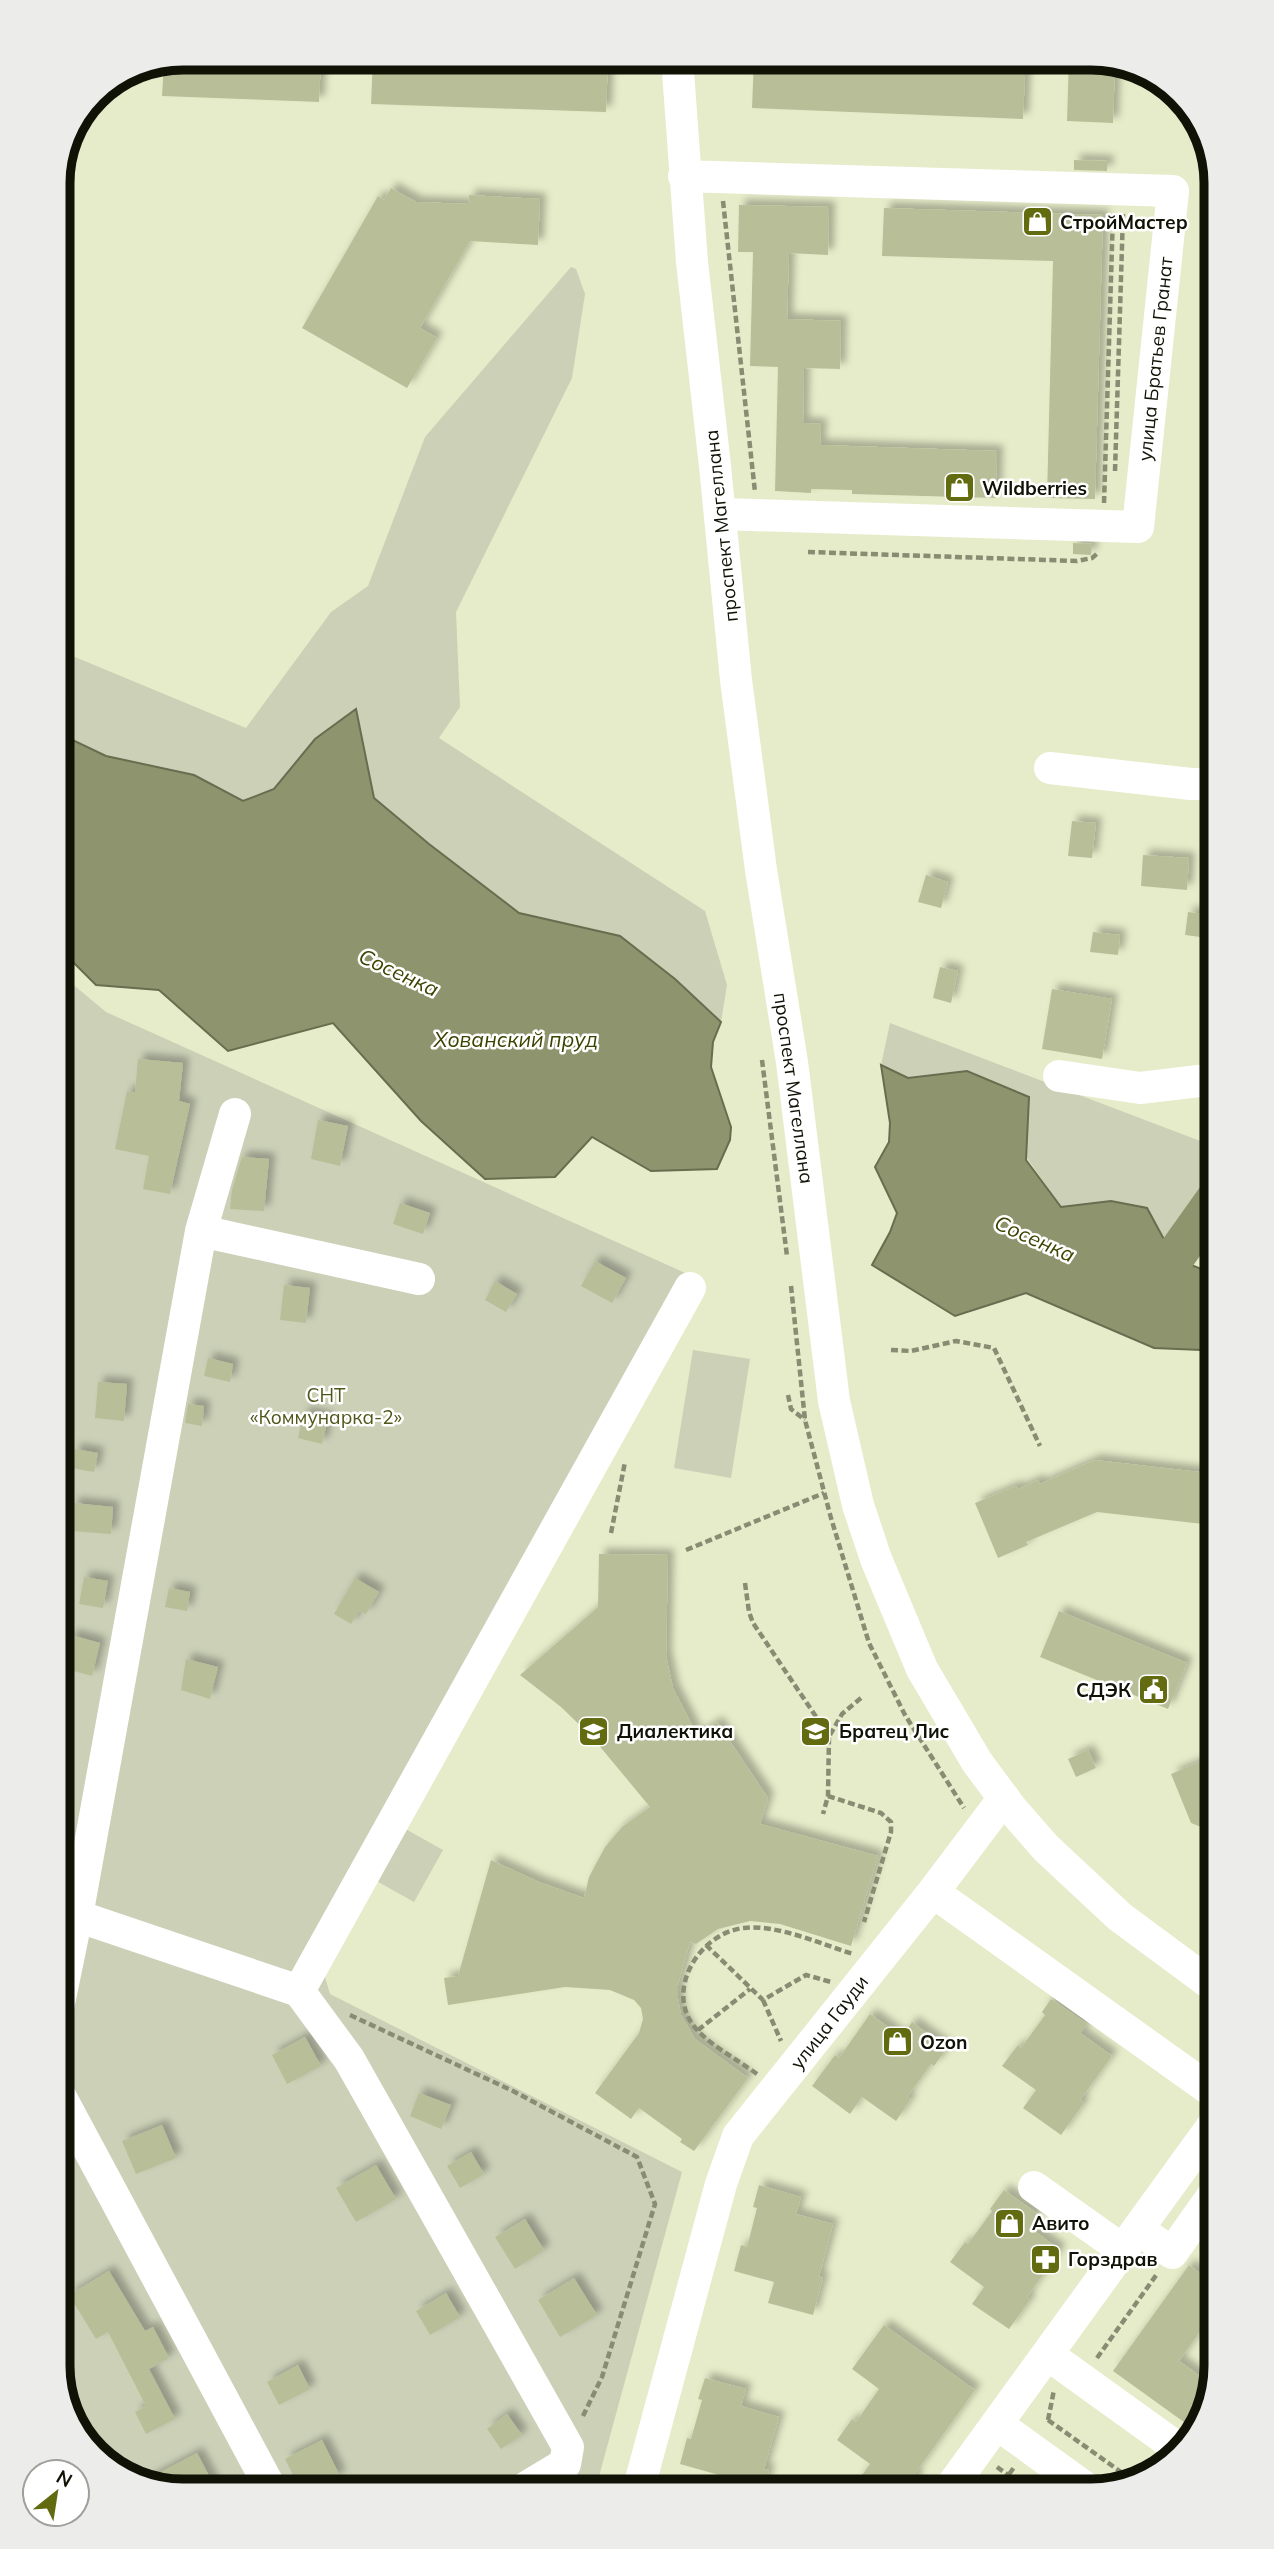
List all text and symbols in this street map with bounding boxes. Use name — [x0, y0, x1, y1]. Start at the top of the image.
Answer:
shop icon: СтройМастер — [1020, 205, 1054, 239]
place label: СтройМастер — [1060, 210, 1188, 234]
street label: улица Братьев Гранат — [1132, 255, 1178, 462]
street label: проспект Магеллана — [699, 429, 743, 623]
shop icon: Wildberries — [942, 471, 976, 505]
place label: Wildberries — [982, 476, 1087, 500]
water label: Сосенка — [355, 942, 443, 1002]
street label: проспект Магеллана — [769, 991, 819, 1185]
water label: Хованский пруд — [433, 1026, 598, 1052]
water label: Сосенка — [991, 1209, 1079, 1267]
park label: СНТ «Коммунарка-2» — [250, 1383, 402, 1429]
public building icon: СДЭК — [1137, 1673, 1171, 1707]
place label: СДЭК — [1076, 1678, 1132, 1702]
school or university icon: Диалектика — [577, 1714, 611, 1748]
school or university icon: Братец Лис — [799, 1714, 833, 1748]
place label: Диалектика — [617, 1719, 733, 1743]
place label: Братец Лис — [839, 1719, 950, 1743]
street label: улица Гауди — [785, 1970, 873, 2074]
shop icon: Ozon — [880, 2025, 914, 2059]
place label: Ozon — [920, 2030, 967, 2054]
shop icon: Авито — [992, 2206, 1026, 2240]
place label: Авито — [1032, 2211, 1090, 2235]
pharmacy icon: Горздрав — [1028, 2242, 1062, 2276]
place label: Горздрав — [1068, 2247, 1158, 2271]
north arrow — [21, 2458, 91, 2528]
text: N — [52, 2464, 77, 2492]

